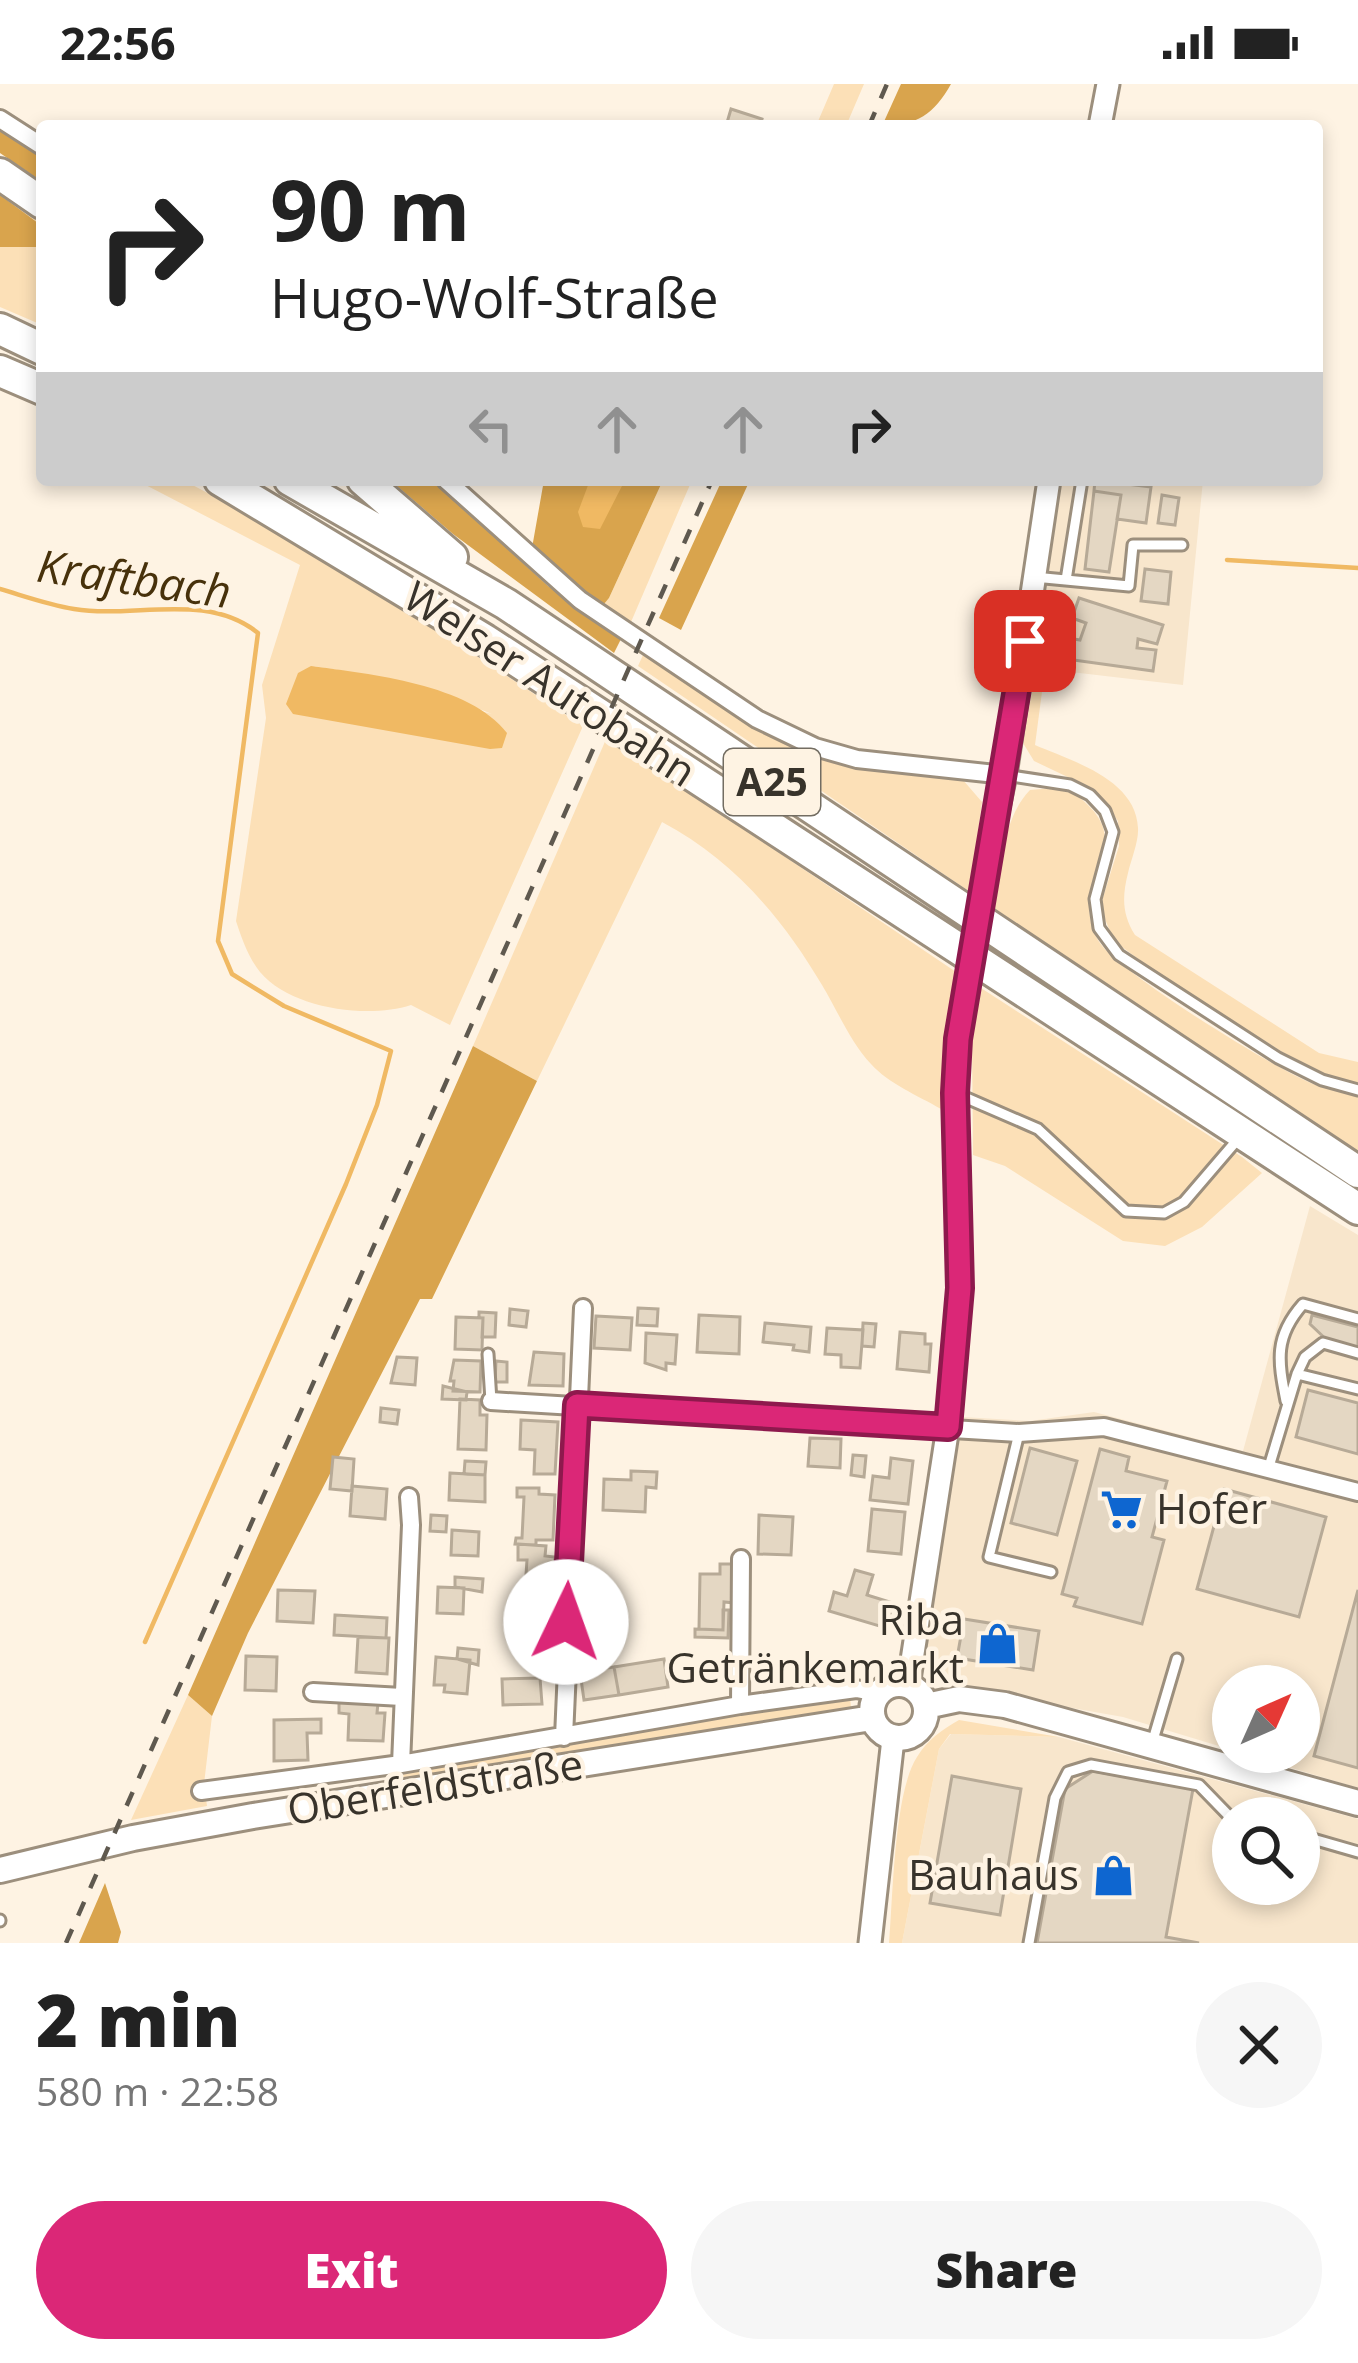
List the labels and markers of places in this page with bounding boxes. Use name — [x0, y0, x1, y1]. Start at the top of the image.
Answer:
pin — [974, 590, 1076, 692]
place label: Hofer — [1156, 1479, 1267, 1536]
supermarket icon: Hofer — [1099, 1486, 1145, 1532]
place label: Riba Getränkemarkt — [667, 1590, 964, 1695]
shop icon: Riba Getränkemarkt — [975, 1621, 1021, 1667]
place label: Bauhaus — [908, 1845, 1079, 1902]
shop icon: Bauhaus — [1090, 1852, 1136, 1898]

